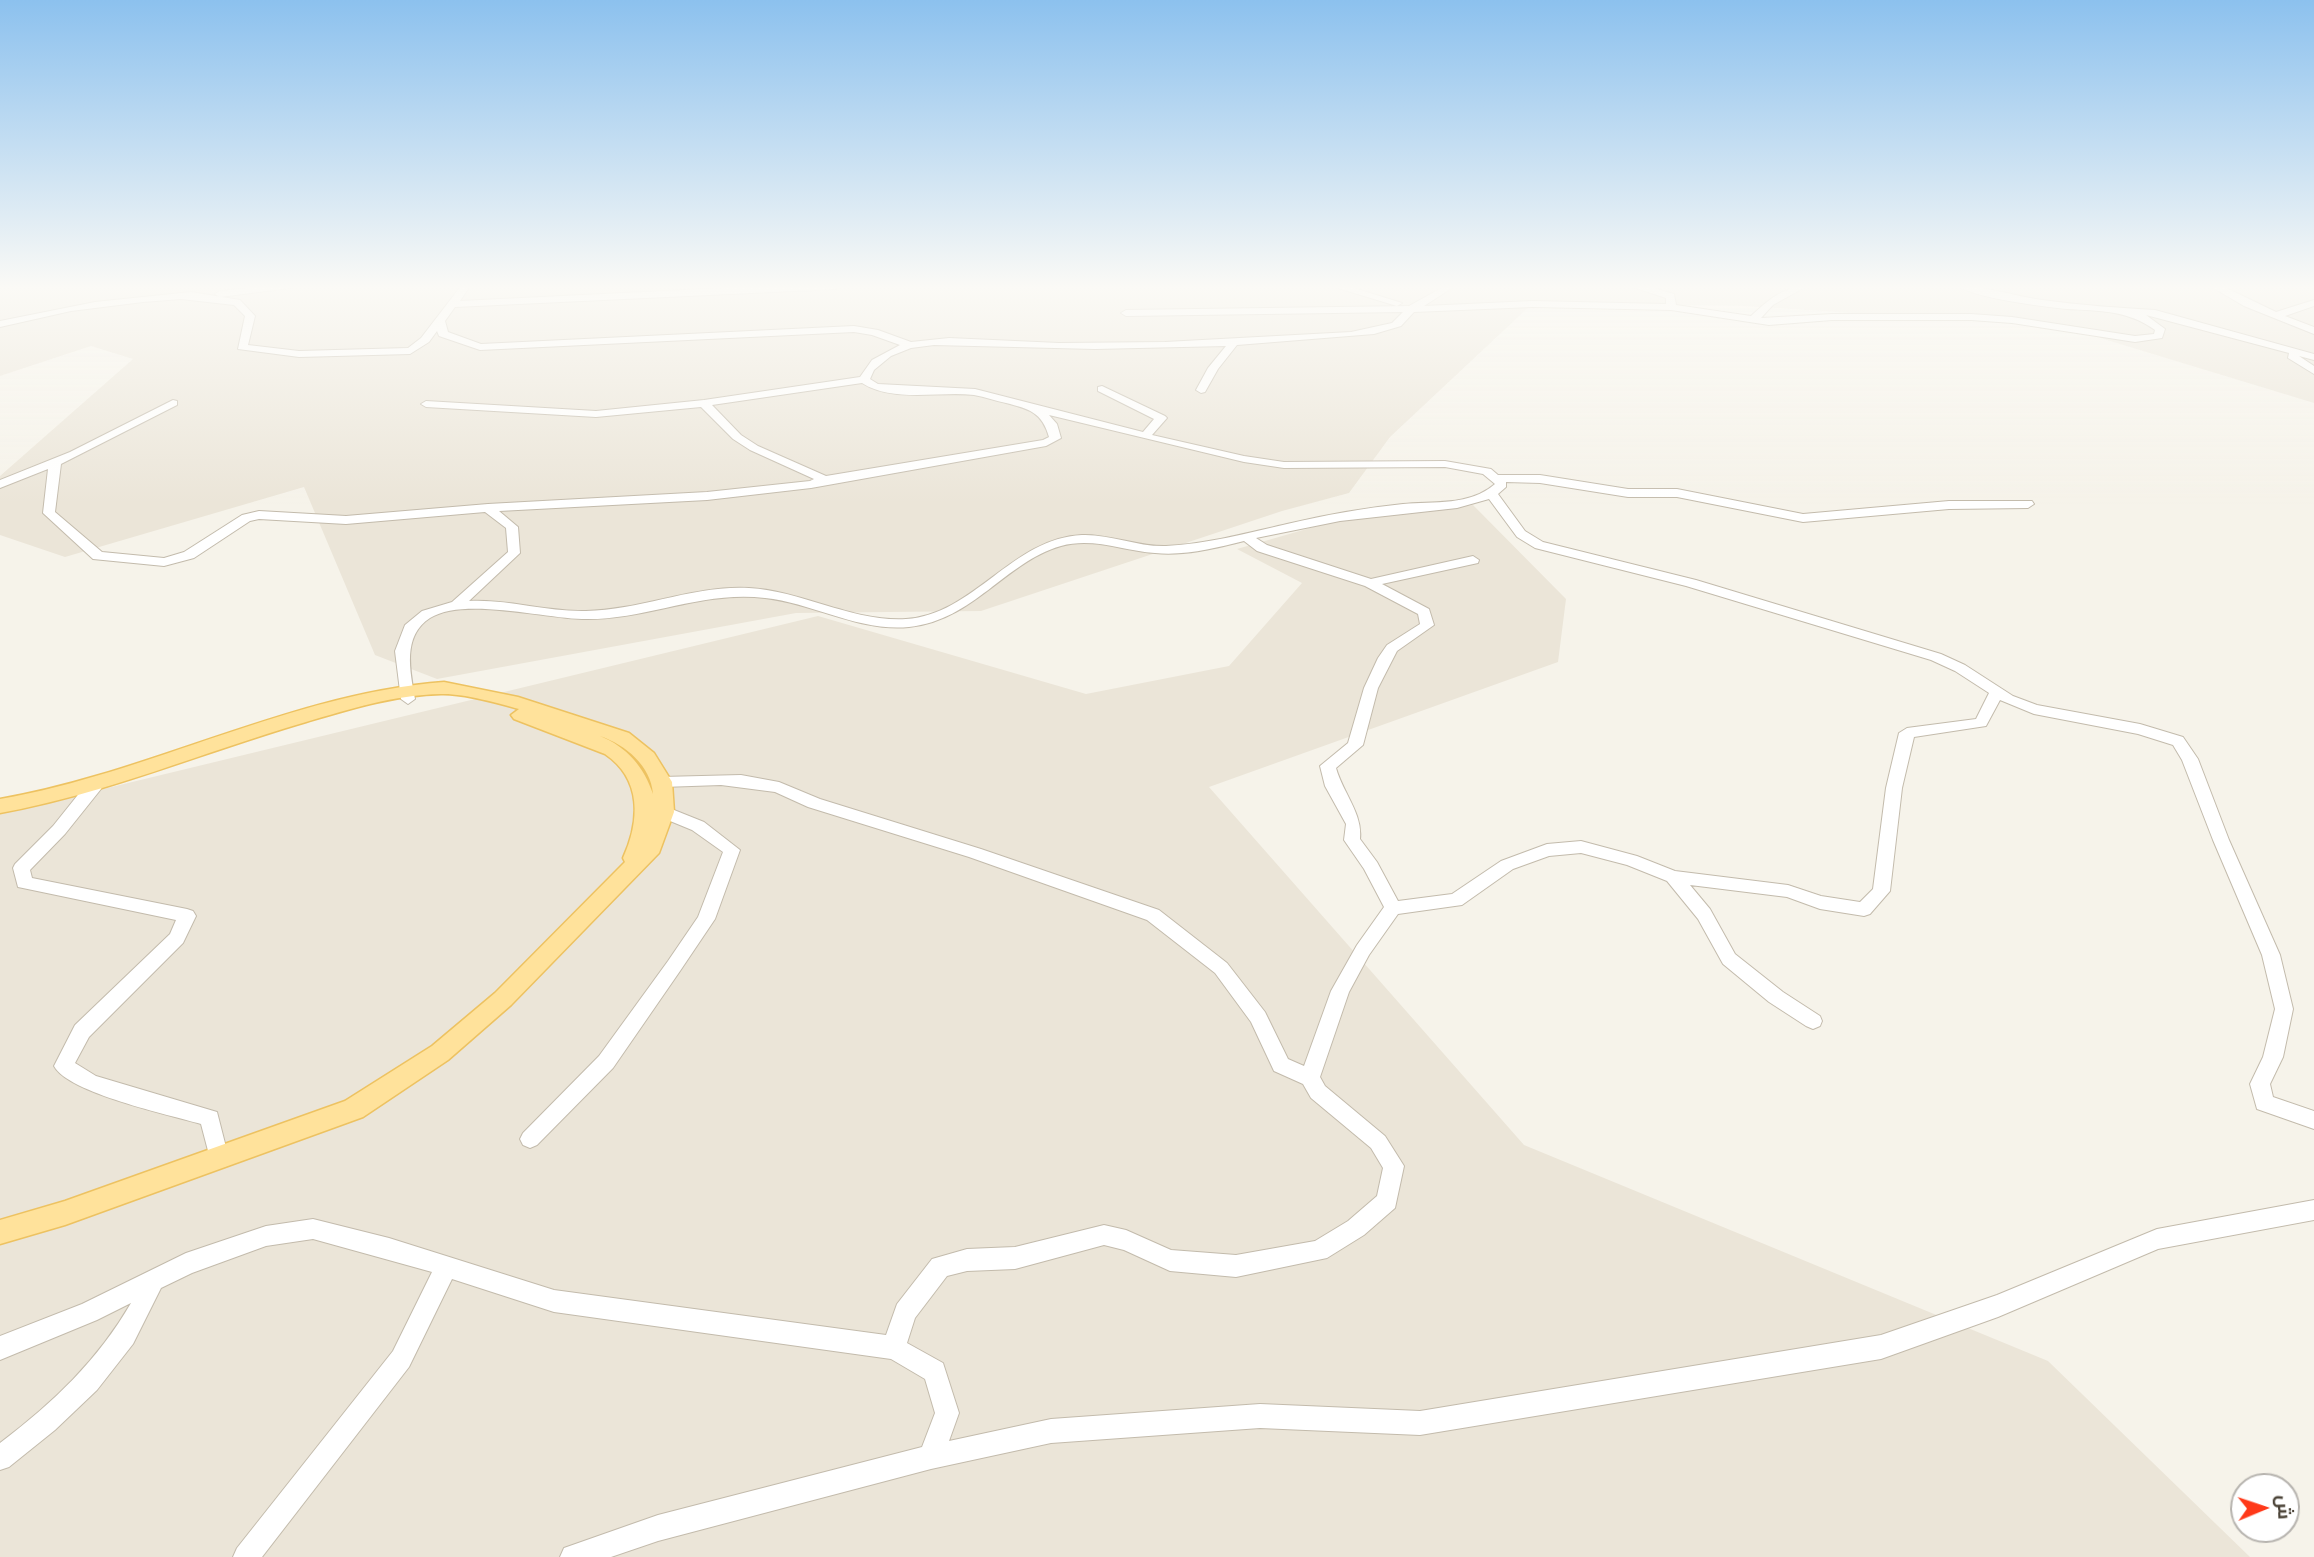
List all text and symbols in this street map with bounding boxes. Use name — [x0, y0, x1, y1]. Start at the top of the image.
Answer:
north arrow — [2230, 1473, 2300, 1543]
text: ش — [2273, 1495, 2296, 1520]

